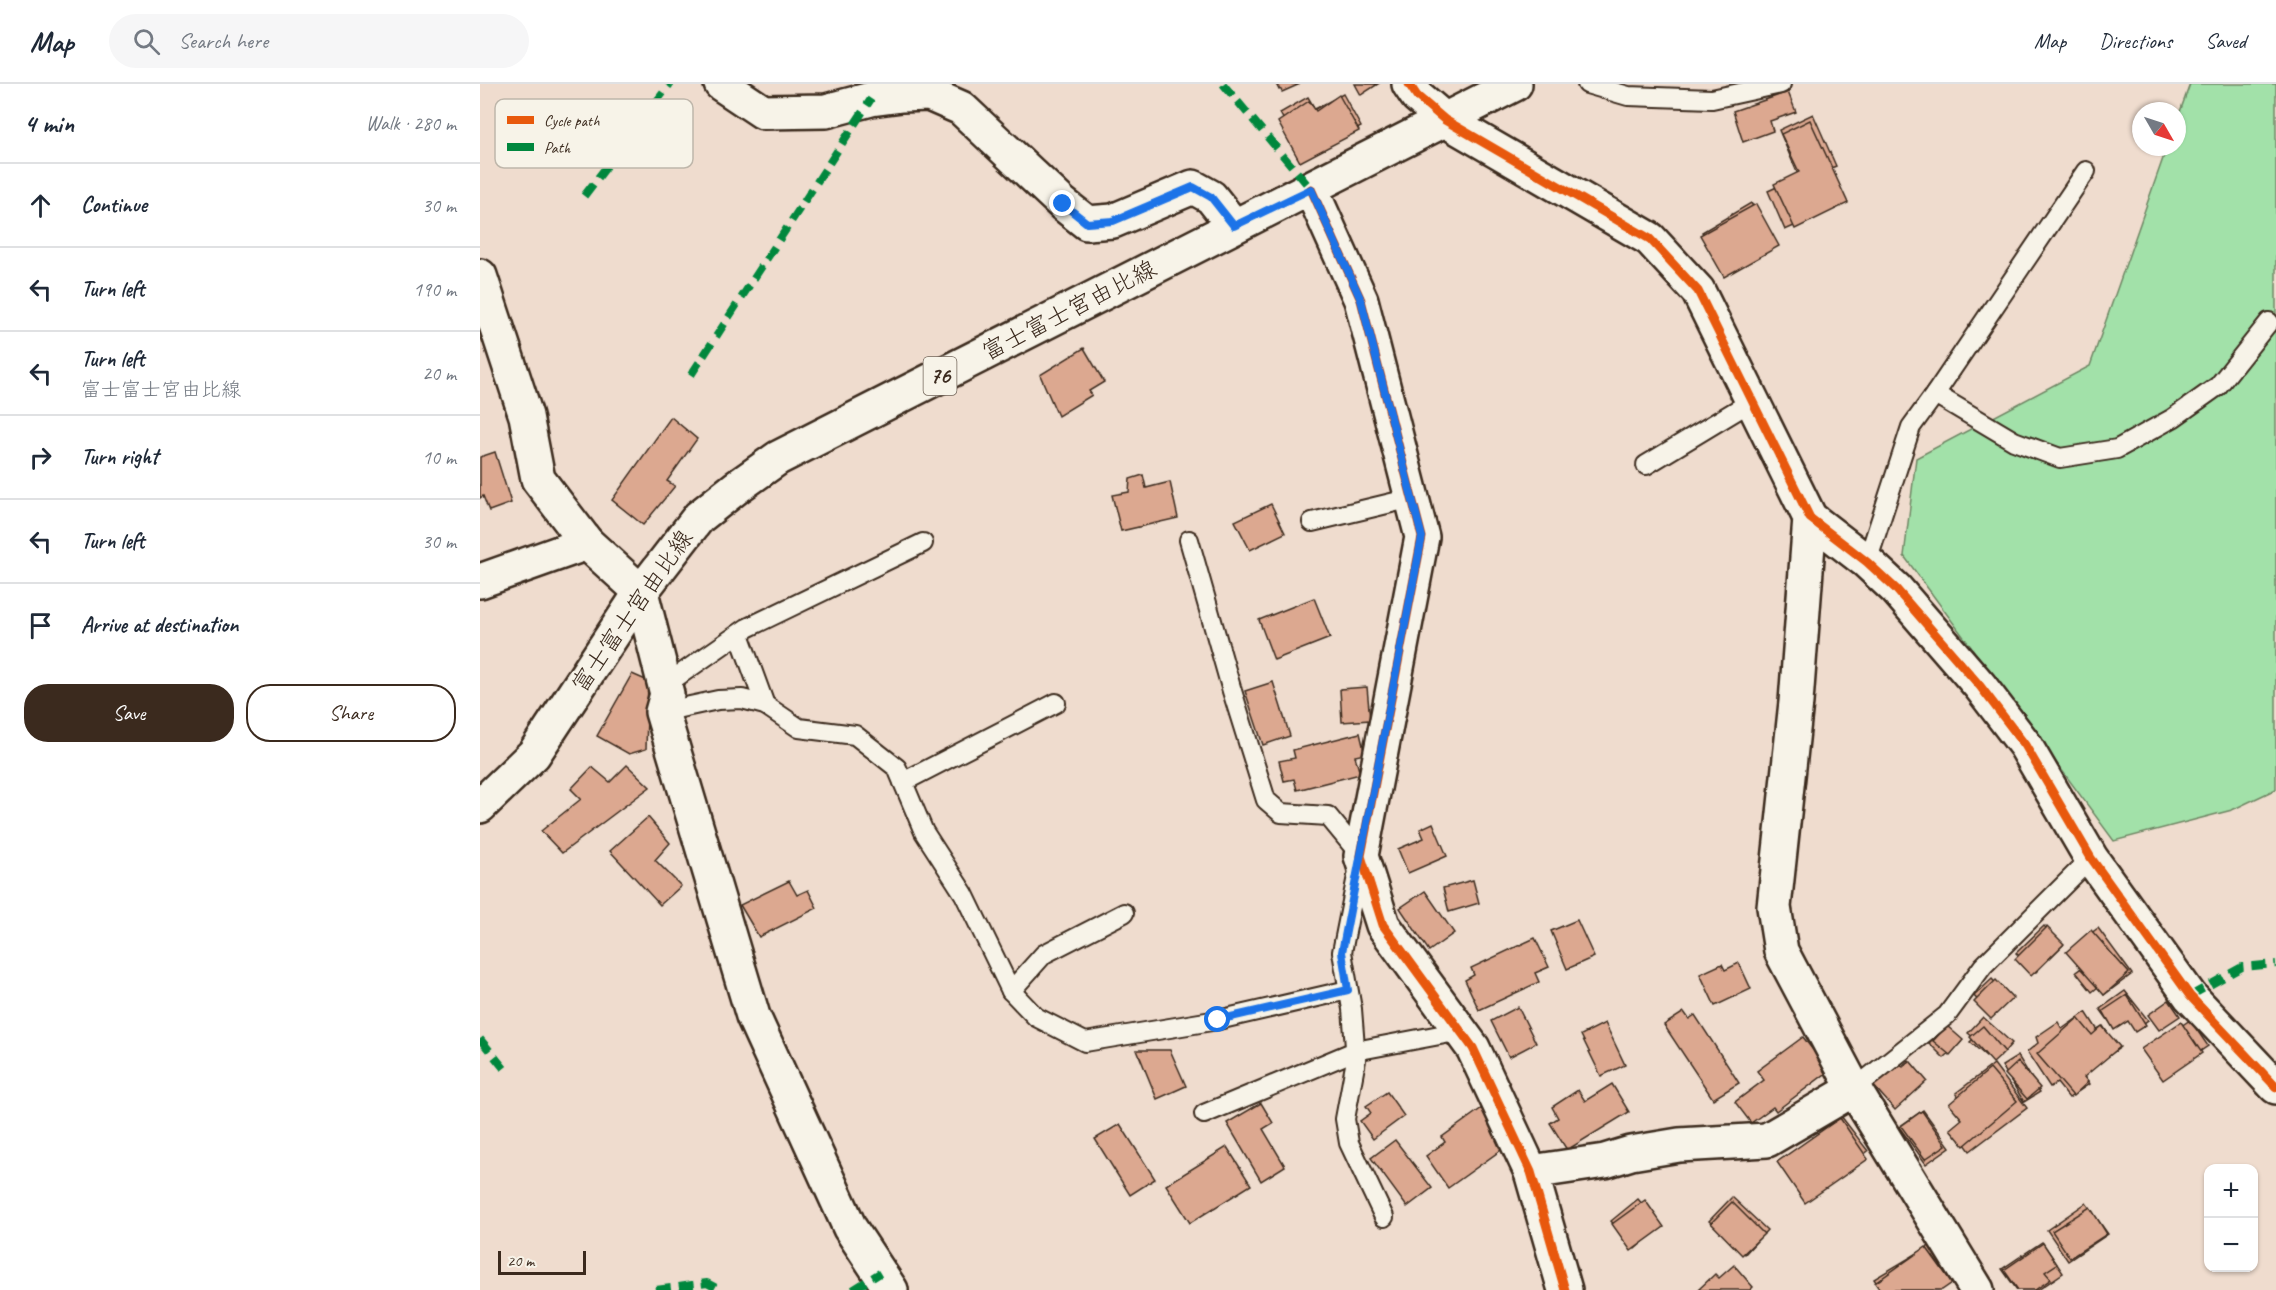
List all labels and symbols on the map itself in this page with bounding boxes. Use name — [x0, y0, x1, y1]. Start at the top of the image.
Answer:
legend — [495, 99, 693, 168]
north arrow — [2132, 102, 2186, 156]
text: Cycle path — [544, 111, 600, 131]
text: Path — [544, 138, 571, 158]
route end — [1049, 190, 1075, 216]
street label: 富士富士宮由比線 — [977, 253, 1161, 367]
road number: 76 — [924, 357, 956, 395]
street label: 富士富士宮由比線 — [565, 524, 699, 698]
route start — [1204, 1006, 1230, 1032]
scale bar — [498, 1248, 586, 1276]

